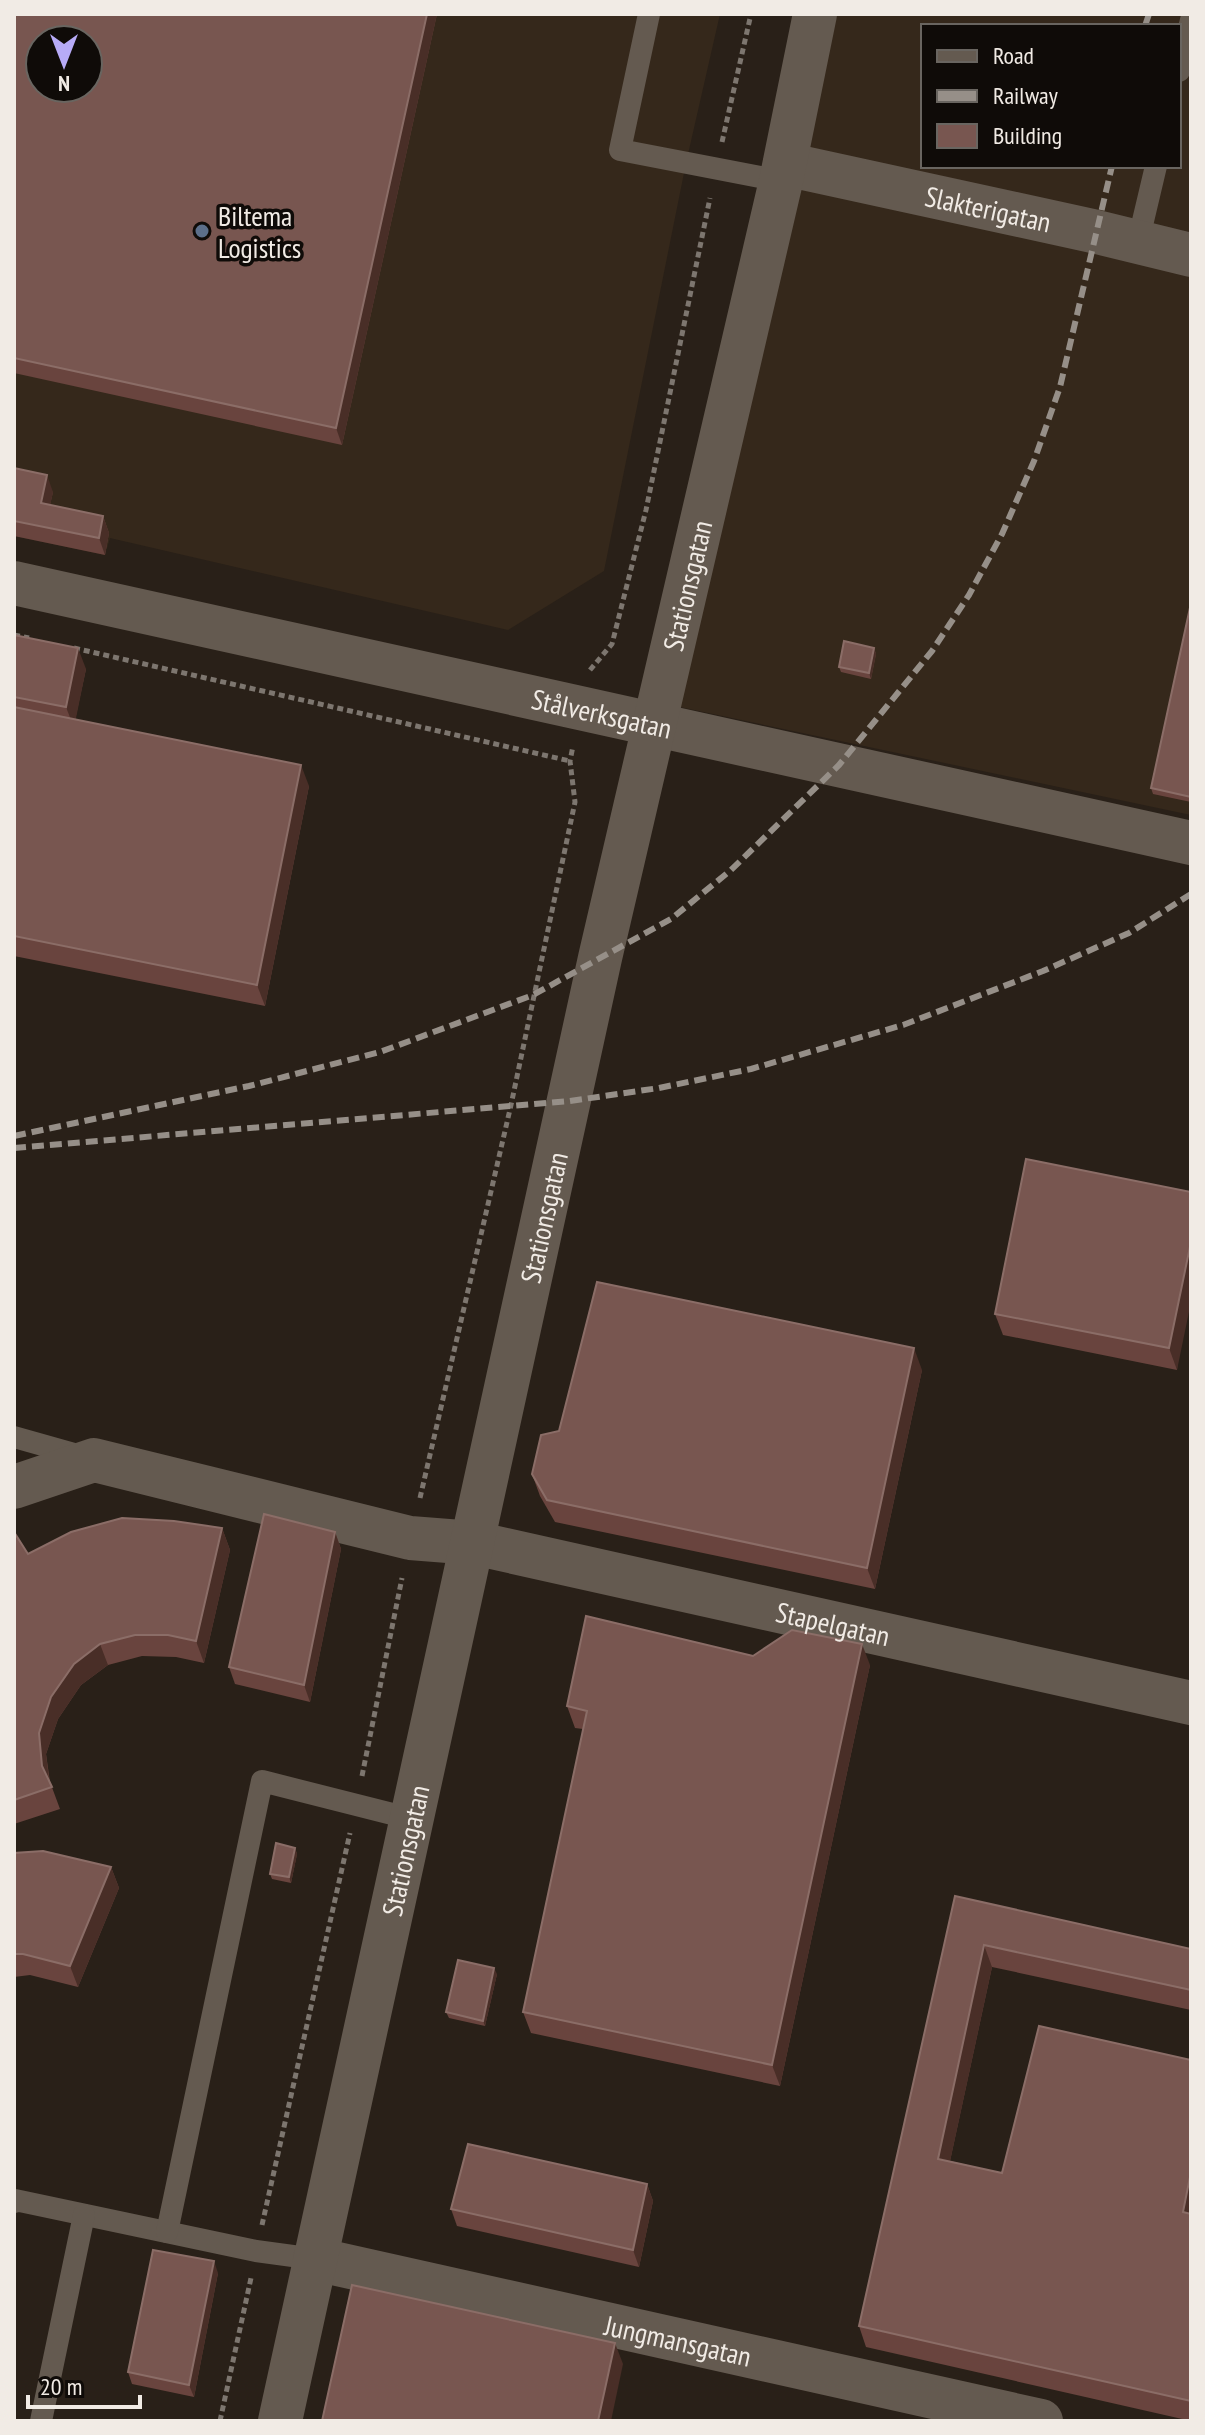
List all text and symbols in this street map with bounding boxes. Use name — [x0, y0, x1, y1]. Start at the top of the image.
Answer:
north arrow — [24, 24, 104, 104]
legend — [921, 24, 1181, 168]
text: Road — [993, 40, 1034, 71]
text: N — [58, 70, 70, 98]
text: Railway — [993, 80, 1058, 111]
text: Building — [993, 120, 1062, 151]
street label: Slakterigatan — [922, 177, 1055, 240]
place label: Biltema Logistics — [218, 197, 301, 266]
marker: Biltema Logistics — [193, 222, 211, 240]
street label: Stationsgatan — [654, 517, 720, 655]
street label: Stålverksgatan — [528, 679, 675, 746]
street label: Stationsgatan — [511, 1149, 576, 1286]
street label: Stapelgatan — [773, 1592, 894, 1654]
street label: Stationsgatan — [372, 1782, 437, 1919]
street label: Jungmansgatan — [600, 2306, 755, 2374]
scale bar — [28, 2359, 140, 2409]
text: 20 m — [40, 2371, 82, 2402]

